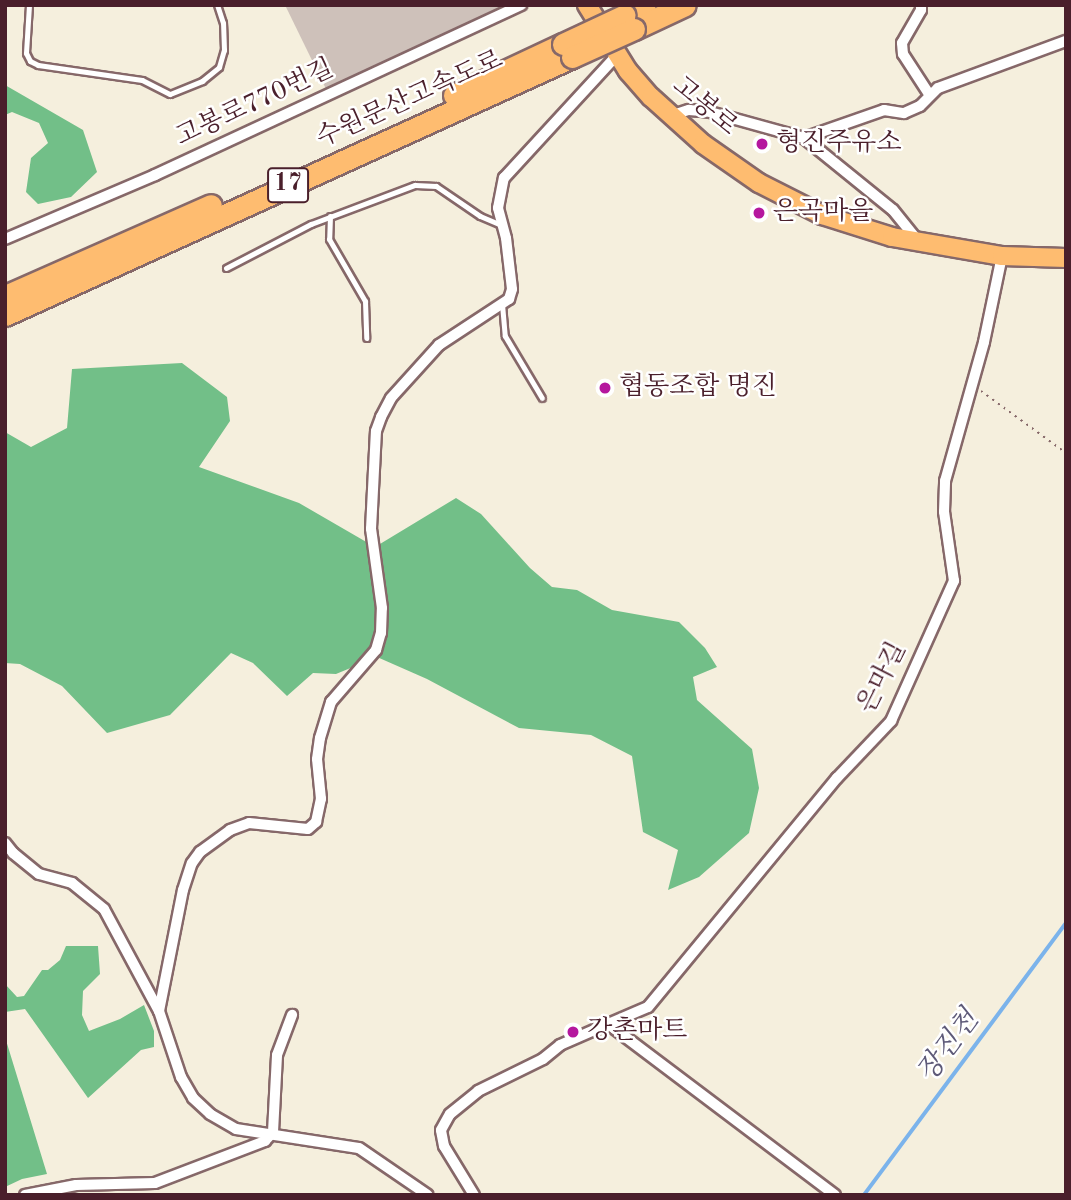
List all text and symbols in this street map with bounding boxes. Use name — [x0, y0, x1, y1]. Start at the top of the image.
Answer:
street label: 수원문산고속도로 — [312, 45, 508, 155]
street label: 고봉로770번길 — [171, 54, 339, 154]
street label: 고봉로 — [665, 71, 743, 143]
place label: 형진주유소 — [776, 128, 902, 160]
marker: 형진주유소 — [754, 136, 770, 152]
road number: 17 — [267, 164, 309, 205]
place label: 은곡마을 — [773, 197, 873, 229]
marker: 은곡마을 — [751, 205, 767, 221]
place label: 협동조합 명진 — [619, 372, 777, 404]
marker: 협동조합 명진 — [597, 380, 613, 396]
street label: 은마길 — [852, 637, 914, 719]
water label: 장진천 — [911, 1004, 987, 1090]
place label: 강촌마트 — [587, 1016, 687, 1048]
marker: 강촌마트 — [565, 1024, 581, 1040]

